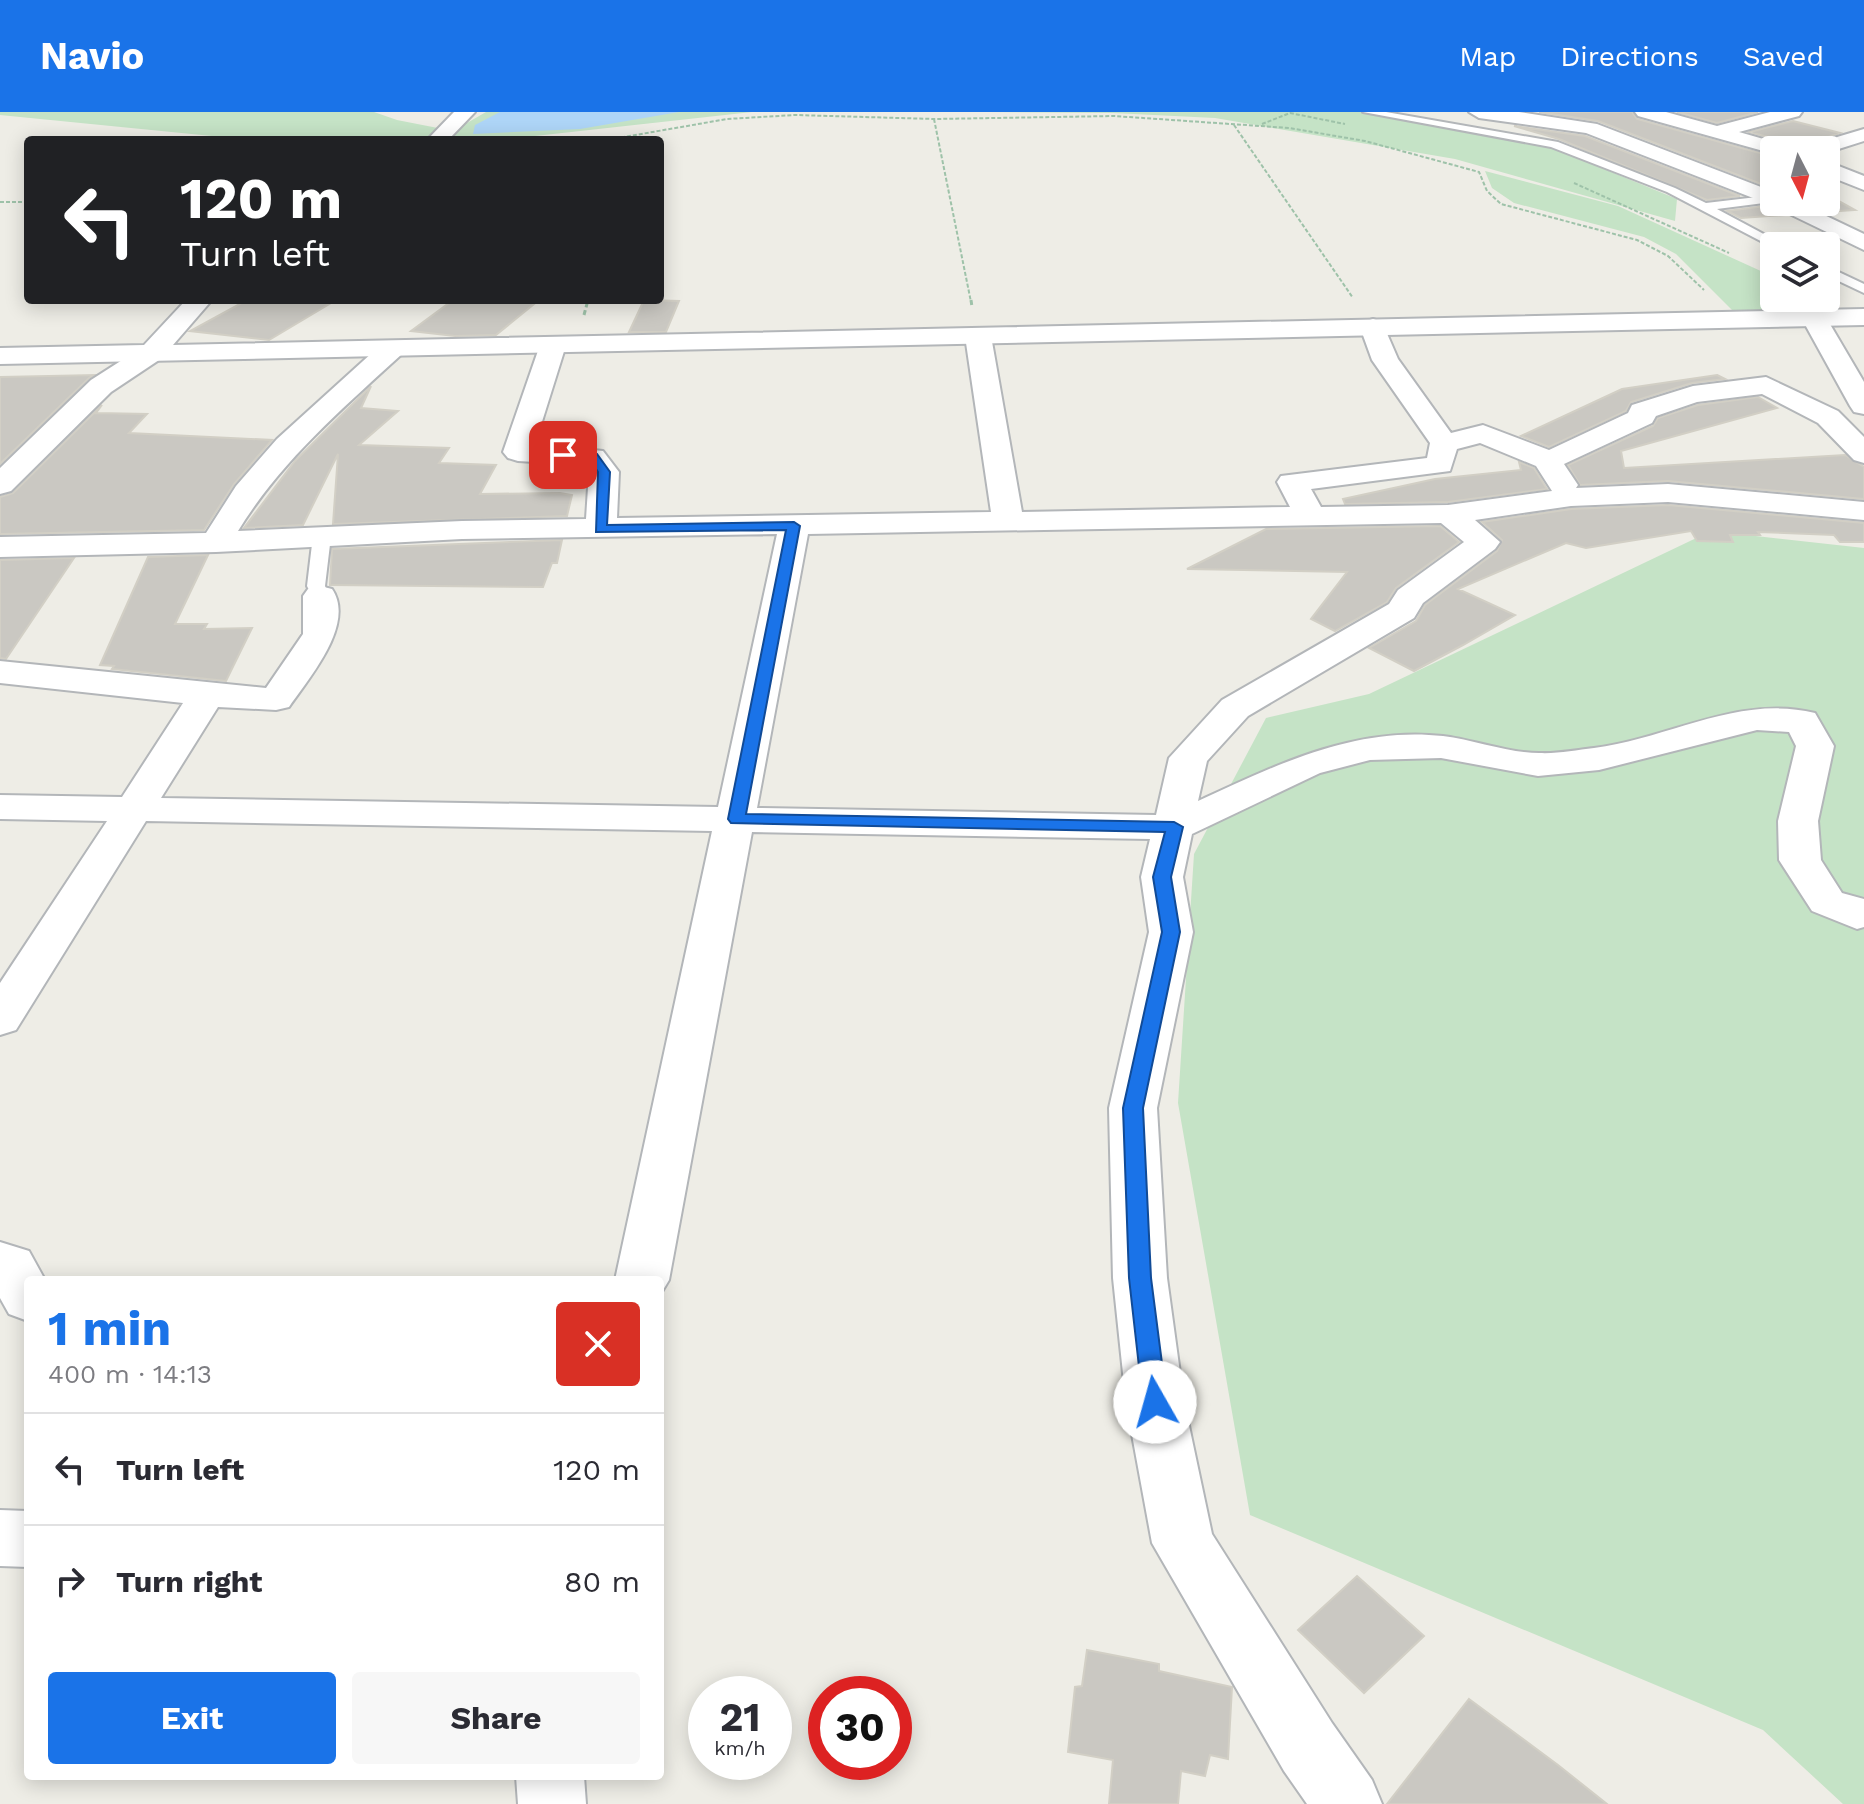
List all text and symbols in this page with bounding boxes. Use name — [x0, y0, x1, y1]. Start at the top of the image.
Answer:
text: Navio — [40, 34, 144, 78]
text: Map — [1459, 40, 1516, 73]
text: Directions — [1560, 40, 1699, 73]
text: Saved — [1743, 40, 1824, 73]
north arrow — [1760, 136, 1840, 216]
map controls — [1760, 136, 1840, 312]
text: 120 m — [180, 166, 342, 232]
icon: left — [48, 168, 152, 272]
button: layers — [1760, 232, 1840, 312]
text: Turn left — [180, 233, 330, 275]
pin — [529, 421, 597, 489]
icon: arrive — [541, 433, 585, 477]
text: 1 min — [48, 1300, 171, 1357]
button: close — [556, 1302, 640, 1386]
text: 400 m · 14:13 — [48, 1359, 212, 1389]
position arrow — [1113, 1360, 1197, 1444]
icon: left — [48, 1447, 92, 1491]
text: Turn left — [116, 1452, 244, 1487]
text: 120 m — [553, 1452, 640, 1487]
icon: right — [48, 1559, 92, 1603]
text: Turn right — [116, 1564, 262, 1599]
text: 80 m — [564, 1564, 640, 1599]
button: Exit — [48, 1672, 336, 1764]
button: Share — [352, 1672, 640, 1764]
speed limit sign: 30 — [808, 1676, 912, 1780]
text: 21 — [719, 1694, 761, 1741]
text: km/h — [714, 1736, 766, 1760]

